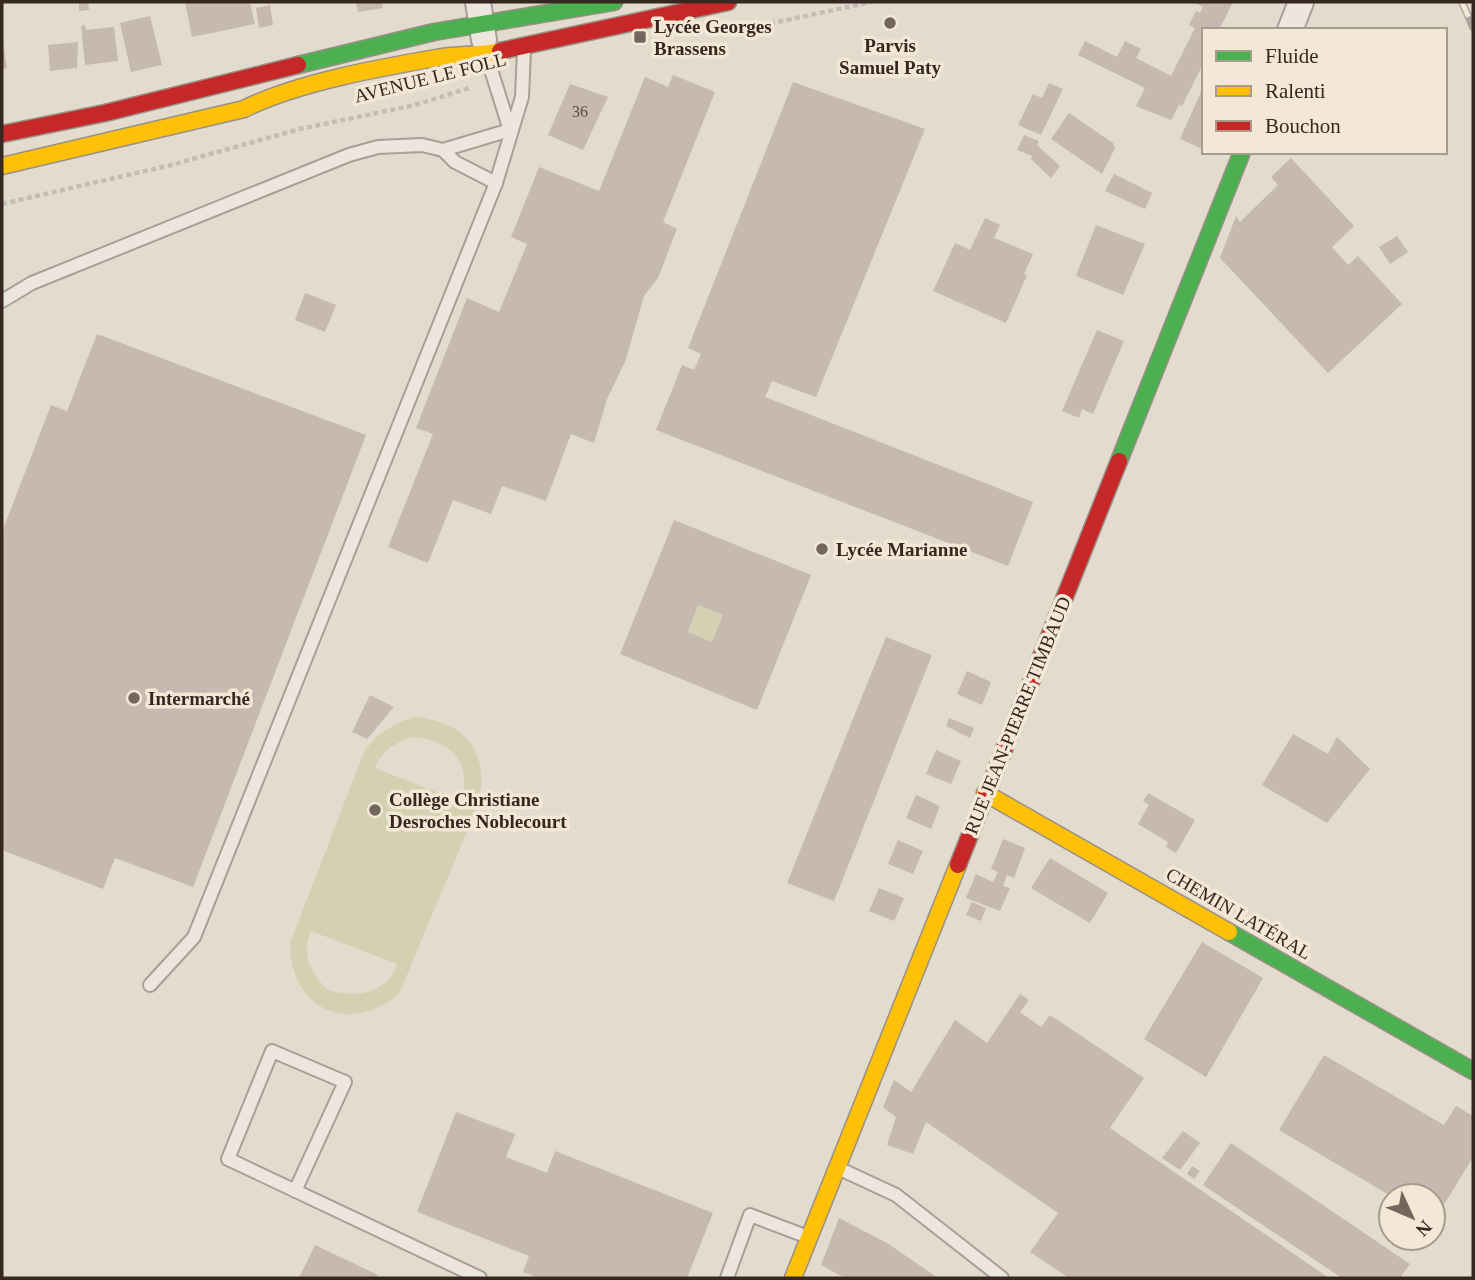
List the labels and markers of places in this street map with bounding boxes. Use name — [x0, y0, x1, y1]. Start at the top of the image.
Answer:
marker: Parvis Samuel Paty — [882, 15, 898, 31]
place label: Lycée Georges Brassens — [654, 16, 772, 59]
marker: Lycée Georges Brassens — [632, 29, 648, 45]
place label: Parvis Samuel Paty — [839, 35, 941, 78]
place label: Lycée Marianne — [836, 539, 967, 560]
marker: Lycée Marianne — [814, 541, 830, 557]
place label: Intermarché — [148, 688, 250, 709]
marker: Intermarché — [126, 690, 142, 706]
place label: Collège Christiane Desroches Noblecourt — [389, 789, 567, 832]
marker: Collège Christiane Desroches Noblecourt — [367, 802, 383, 818]

